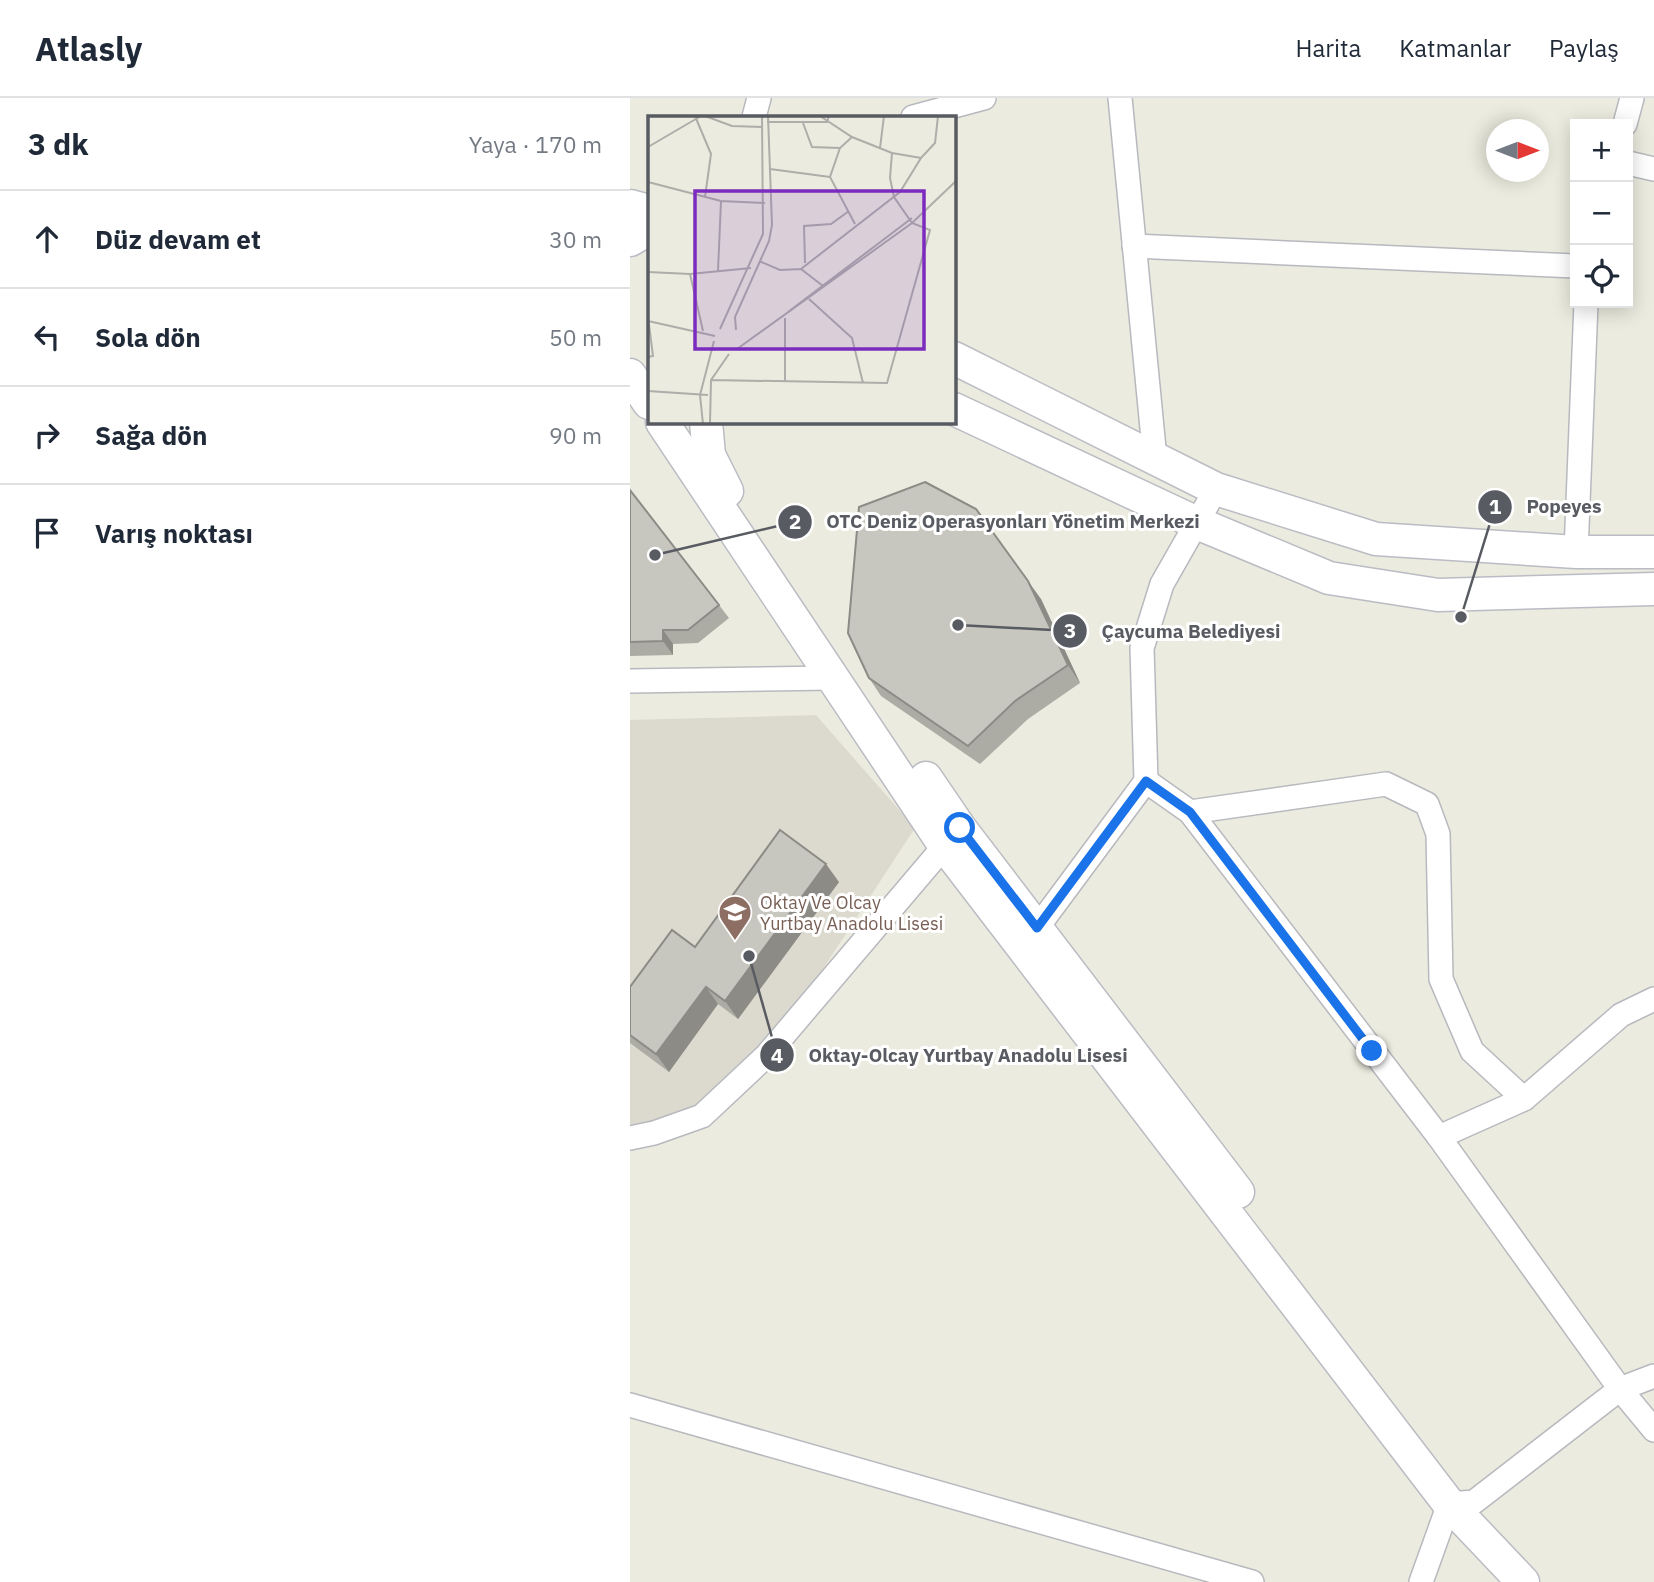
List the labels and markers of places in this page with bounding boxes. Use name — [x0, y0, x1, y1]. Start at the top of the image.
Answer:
callout: Popeyes — [1477, 487, 1615, 527]
callout: OTC Deniz Operasyonları Yönetim Merkezi — [777, 502, 1214, 542]
callout: Çaycuma Belediyesi — [1053, 611, 1294, 651]
place label: Oktay Ve Olcay Yurtbay Anadolu Lisesi — [760, 891, 943, 935]
school or university icon: Oktay Ve Olcay Yurtbay Anadolu Lisesi — [716, 893, 754, 942]
callout: Oktay-Olcay Yurtbay Anadolu Lisesi — [760, 1035, 1142, 1075]

